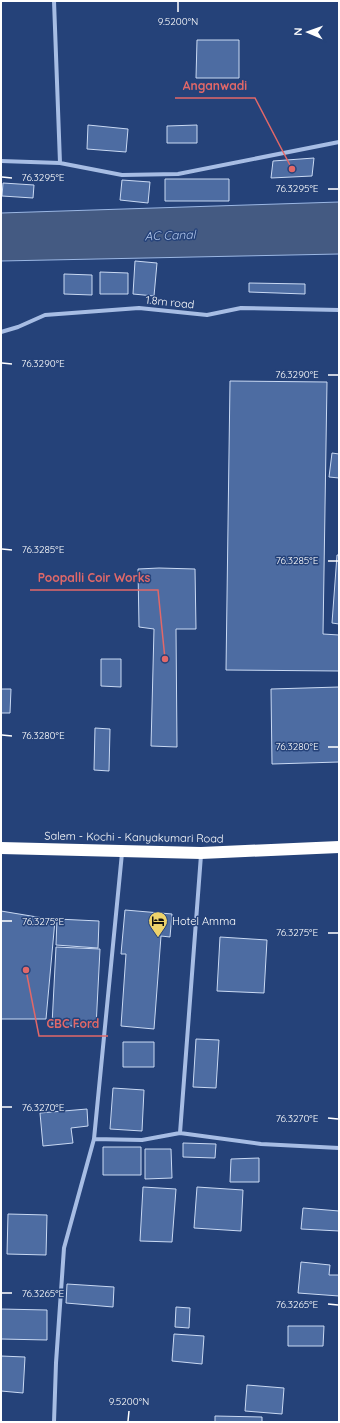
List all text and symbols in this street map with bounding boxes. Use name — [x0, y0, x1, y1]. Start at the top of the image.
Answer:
north arrow — [288, 12, 328, 52]
text: 9.5200°N — [158, 15, 198, 28]
text: N — [291, 27, 305, 36]
callout: Anganwadi — [175, 74, 255, 98]
text: Anganwadi — [183, 78, 247, 93]
text: 76.3295°E — [22, 171, 65, 184]
text: 76.3295°E — [276, 182, 319, 195]
water label: AC Canal — [144, 227, 197, 243]
street label: 1.8m road — [145, 292, 195, 312]
text: 76.3290°E — [21, 357, 65, 370]
text: 76.3290°E — [275, 368, 319, 381]
text: 76.3285°E — [22, 543, 65, 556]
text: 76.3285°E — [276, 554, 319, 567]
callout: Poopalli Coir Works — [30, 566, 158, 590]
text: Poopalli Coir Works — [38, 570, 151, 585]
text: 76.3280°E — [21, 729, 65, 742]
text: 76.3280°E — [275, 740, 319, 753]
street label: Salem - Kochi - Kanyakumari Road — [44, 828, 224, 846]
hotel icon: Hotel Amma — [147, 910, 169, 938]
place label: Hotel Amma — [172, 914, 236, 928]
text: 76.3275°E — [22, 915, 64, 928]
text: 76.3275°E — [276, 926, 318, 939]
callout: CBC Ford — [39, 1012, 108, 1036]
text: CBC Ford — [47, 1016, 99, 1031]
text: 76.3270°E — [22, 1101, 65, 1114]
text: 76.3270°E — [276, 1112, 319, 1125]
text: 76.3265°E — [22, 1287, 65, 1300]
text: 76.3265°E — [276, 1298, 319, 1311]
text: 9.5200°N — [109, 1395, 149, 1408]

